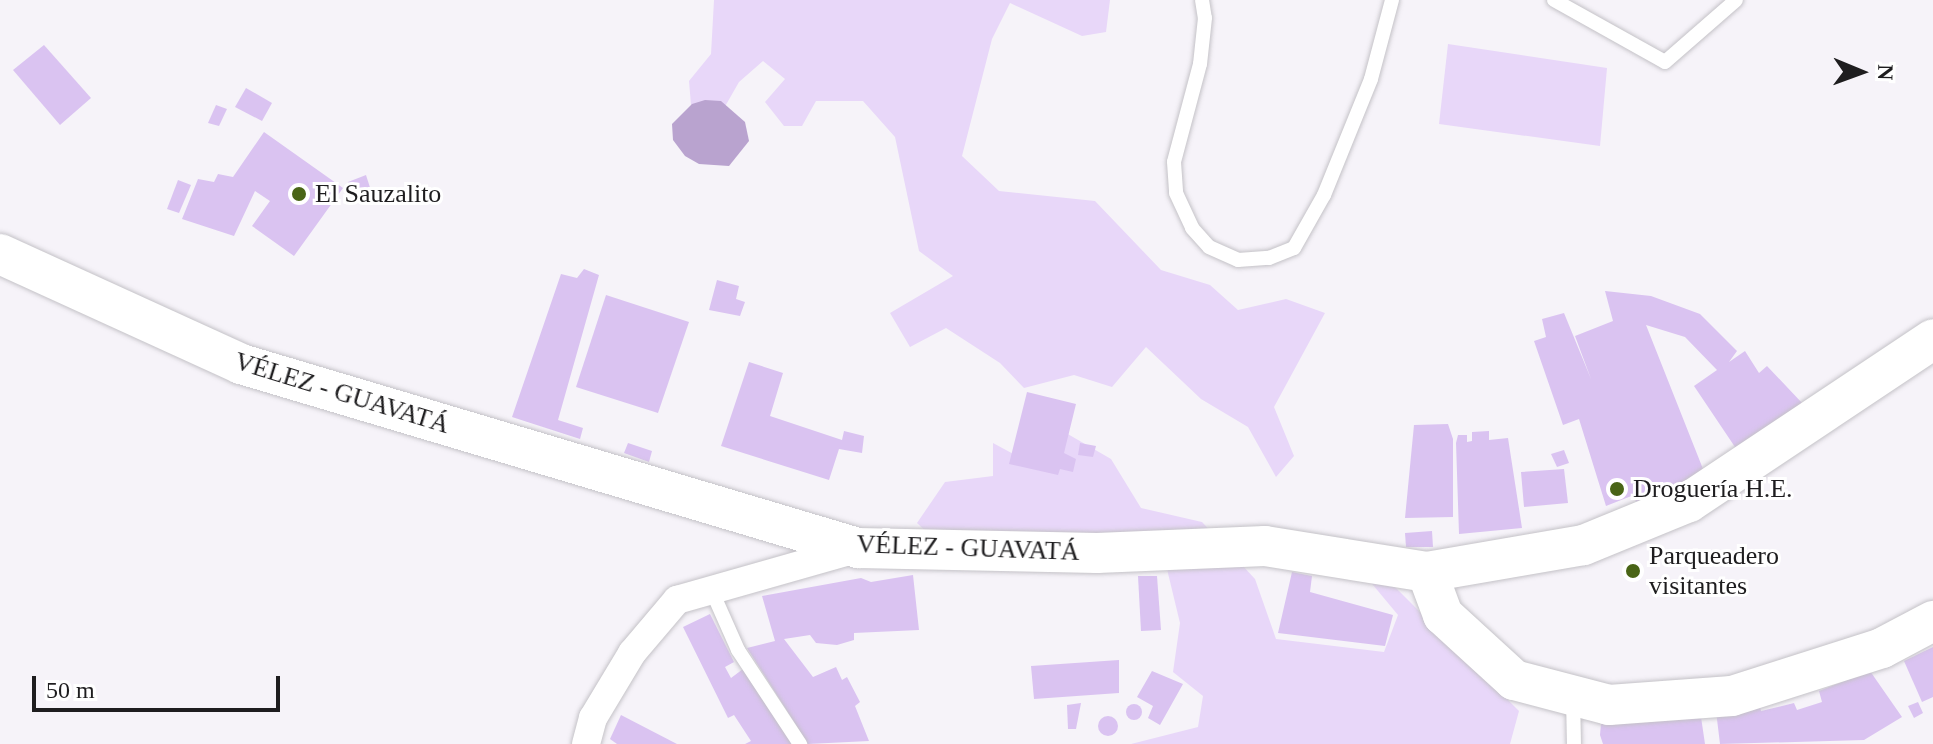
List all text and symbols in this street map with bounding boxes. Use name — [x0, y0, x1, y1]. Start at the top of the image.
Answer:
north arrow — [1821, 32, 1901, 112]
text: N — [1873, 64, 1898, 81]
place label: El Sauzalito — [315, 178, 441, 210]
marker: El Sauzalito — [290, 185, 308, 203]
street label: VÉLEZ - GUAVATÁ — [231, 345, 453, 441]
place label: Droguería H.E. — [1633, 473, 1793, 505]
marker: Droguería H.E. — [1608, 480, 1626, 498]
street label: VÉLEZ - GUAVATÁ — [856, 529, 1080, 567]
place label: Parqueadero visitantes — [1649, 540, 1779, 602]
marker: Parqueadero visitantes — [1624, 562, 1642, 580]
scale bar — [36, 660, 284, 710]
text: 50 m — [46, 677, 95, 703]

